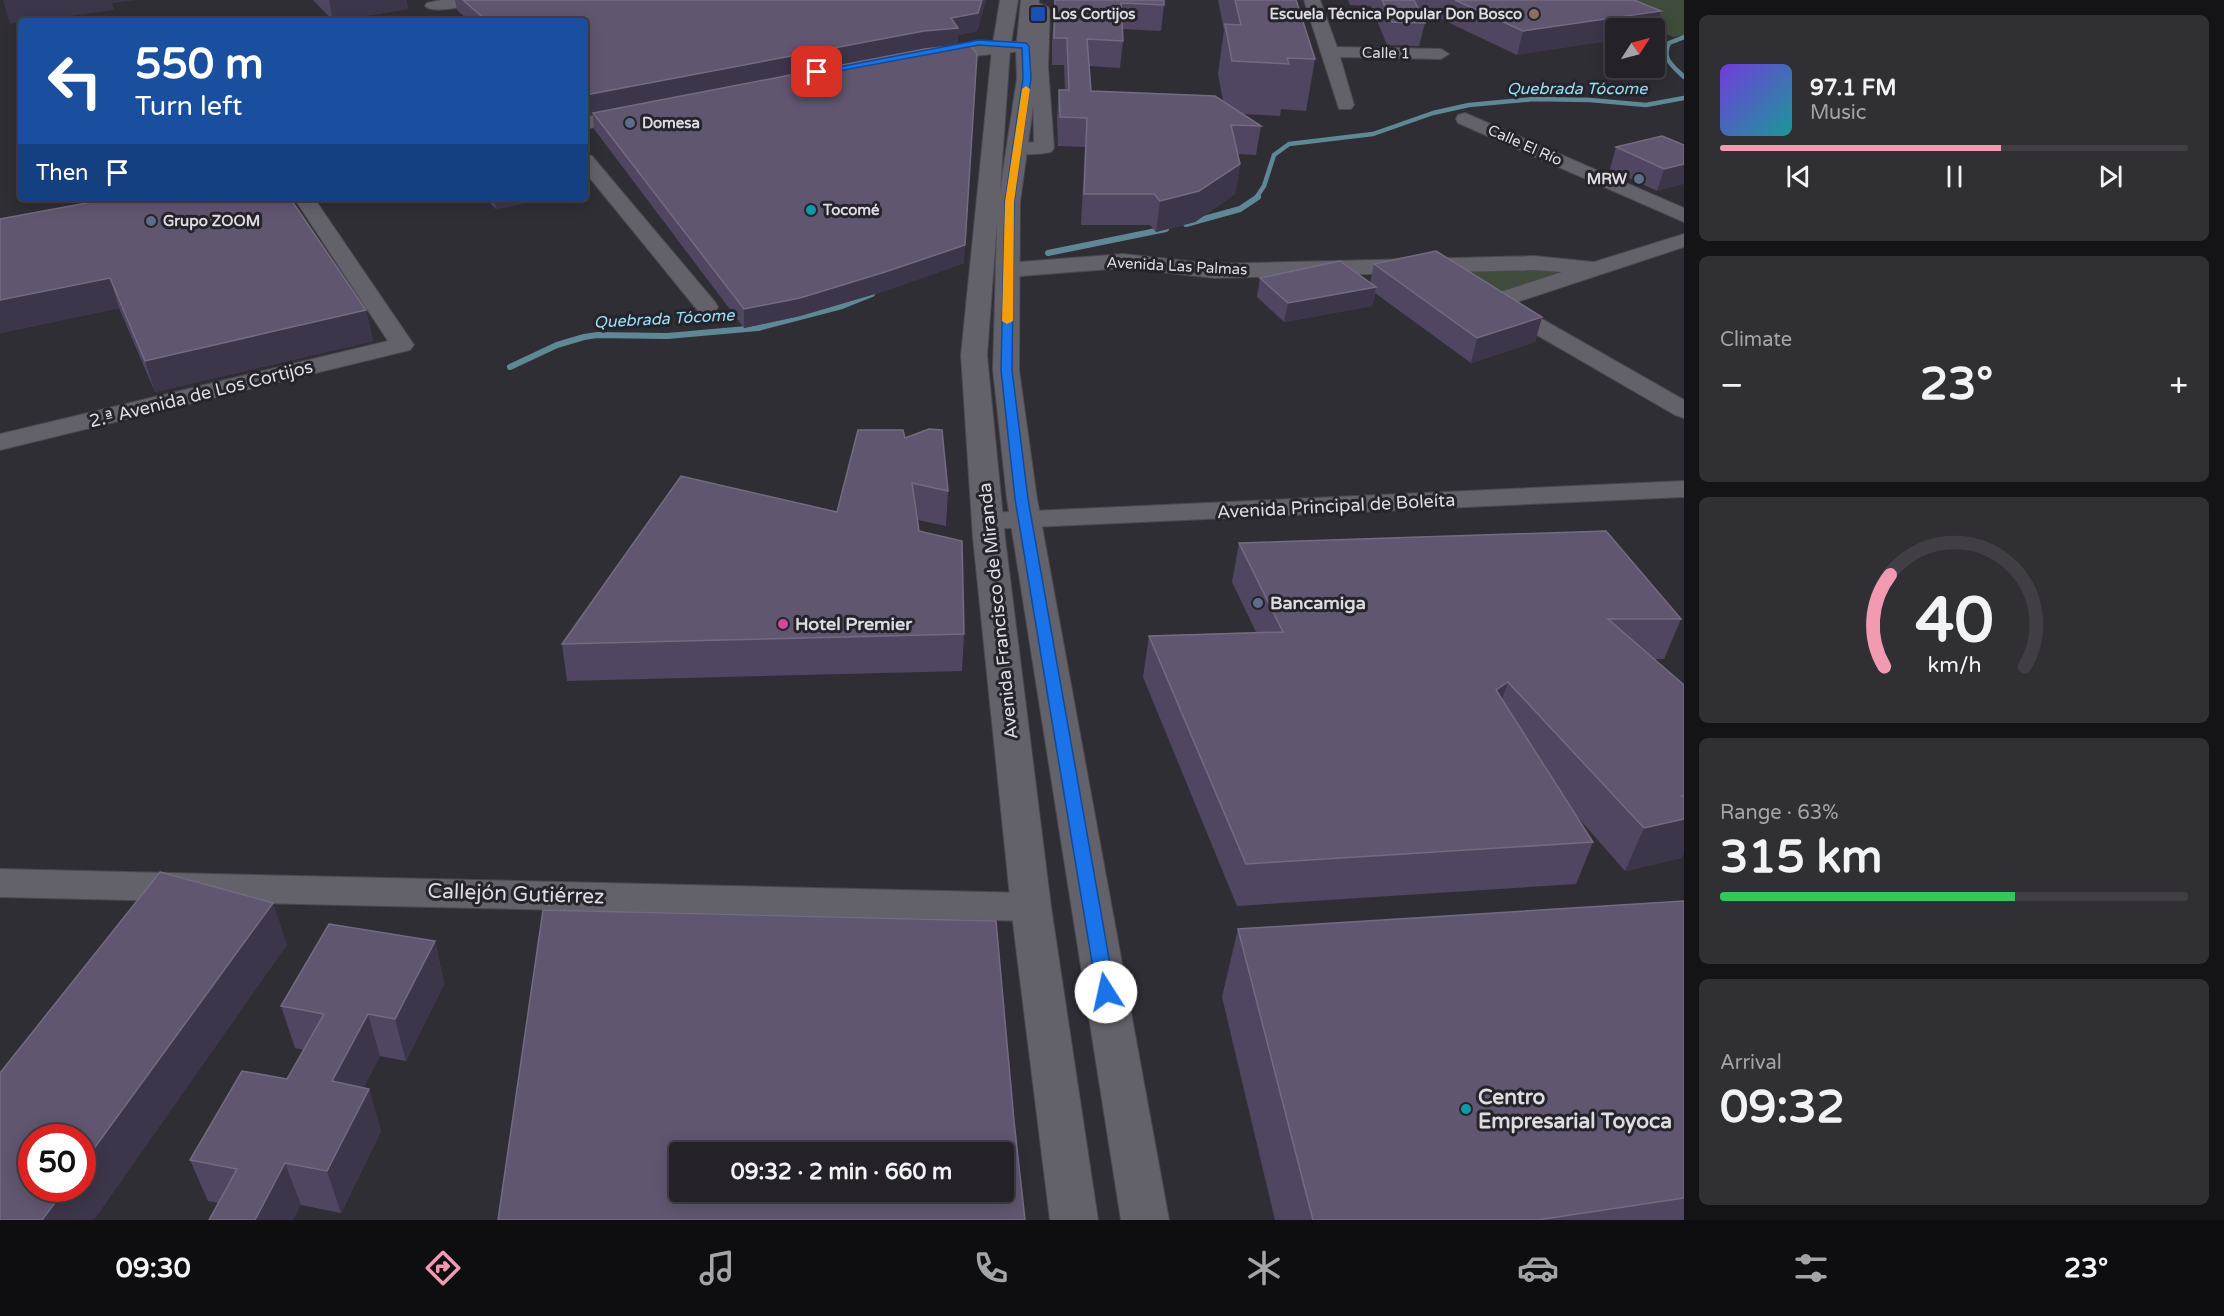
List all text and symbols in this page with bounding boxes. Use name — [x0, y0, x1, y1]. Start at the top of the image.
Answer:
marker: Los Cortijos — [1029, 5, 1047, 23]
place label: Los Cortijos — [1052, 5, 1136, 24]
place label: Escuela Técnica Popular Don Bosco — [1270, 5, 1522, 24]
marker: Escuela Técnica Popular Don Bosco — [1527, 7, 1541, 21]
north arrow — [1605, 18, 1665, 78]
map controls — [1605, 18, 1665, 78]
text: 550 m — [135, 39, 264, 90]
icon: left — [36, 42, 114, 120]
street label: Calle 1 — [1362, 44, 1410, 62]
pin — [791, 46, 842, 97]
icon: arrive — [800, 55, 833, 88]
text: 97.1 FM — [1810, 75, 1896, 101]
water label: Quebrada Tócome — [1507, 79, 1648, 99]
text: Turn left — [135, 90, 242, 123]
text: Music — [1810, 101, 1866, 125]
place label: Domesa — [642, 114, 700, 132]
marker: Domesa — [623, 116, 637, 130]
street label: Calle El Río — [1485, 121, 1565, 169]
icon: arrive — [101, 156, 134, 189]
text: Then — [36, 160, 89, 186]
icon: previous — [1782, 160, 1815, 193]
icon: pause — [1938, 160, 1971, 193]
icon: next — [2094, 160, 2127, 193]
place label: MRW — [1587, 170, 1628, 188]
marker: MRW — [1632, 172, 1646, 186]
place label: Tocomé — [822, 201, 880, 219]
marker: Tocomé — [804, 203, 818, 217]
place label: Grupo ZOOM — [163, 212, 260, 231]
marker: Grupo ZOOM — [144, 214, 158, 228]
street label: Avenida Las Palmas — [1106, 253, 1248, 279]
water label: Quebrada Tócome — [593, 305, 736, 333]
text: Climate — [1720, 328, 1792, 352]
street label: 2.ª Avenida de Los Cortijos — [87, 356, 315, 432]
text: 23° — [1920, 358, 1993, 412]
text: − — [1720, 366, 1744, 405]
text: + — [2169, 366, 2188, 405]
street label: Avenida Francisco de Miranda — [974, 482, 1022, 740]
street label: Avenida Principal de Boleíta — [1216, 489, 1456, 523]
text: 40 — [1915, 584, 1993, 659]
place label: Bancamiga — [1270, 592, 1366, 614]
marker: Bancamiga — [1251, 596, 1265, 610]
place label: Hotel Premier — [795, 613, 913, 635]
marker: Hotel Premier — [776, 617, 790, 631]
text: km/h — [1927, 652, 1981, 678]
text: Range · 63% — [1720, 801, 1839, 825]
text: 315 km — [1720, 831, 1882, 885]
street label: Callejón Gutiérrez — [427, 878, 605, 910]
position arrow — [1074, 960, 1138, 1024]
text: Arrival — [1720, 1051, 1782, 1075]
text: 09:32 — [1720, 1081, 1845, 1135]
place label: Centro Empresarial Toyoca — [1478, 1085, 1672, 1134]
marker: Centro Empresarial Toyoca — [1459, 1102, 1473, 1116]
speed limit sign: 50 — [18, 1124, 96, 1202]
text: 09:32 · 2 min · 660 m — [731, 1159, 952, 1185]
icon: directions — [422, 1247, 464, 1289]
icon: music — [696, 1247, 738, 1289]
icon: phone — [970, 1247, 1012, 1289]
icon: climate — [1243, 1247, 1285, 1289]
icon: car — [1517, 1247, 1559, 1289]
icon: filters — [1790, 1247, 1832, 1289]
text: 09:30 — [116, 1252, 191, 1285]
text: 23° — [2064, 1252, 2108, 1285]

